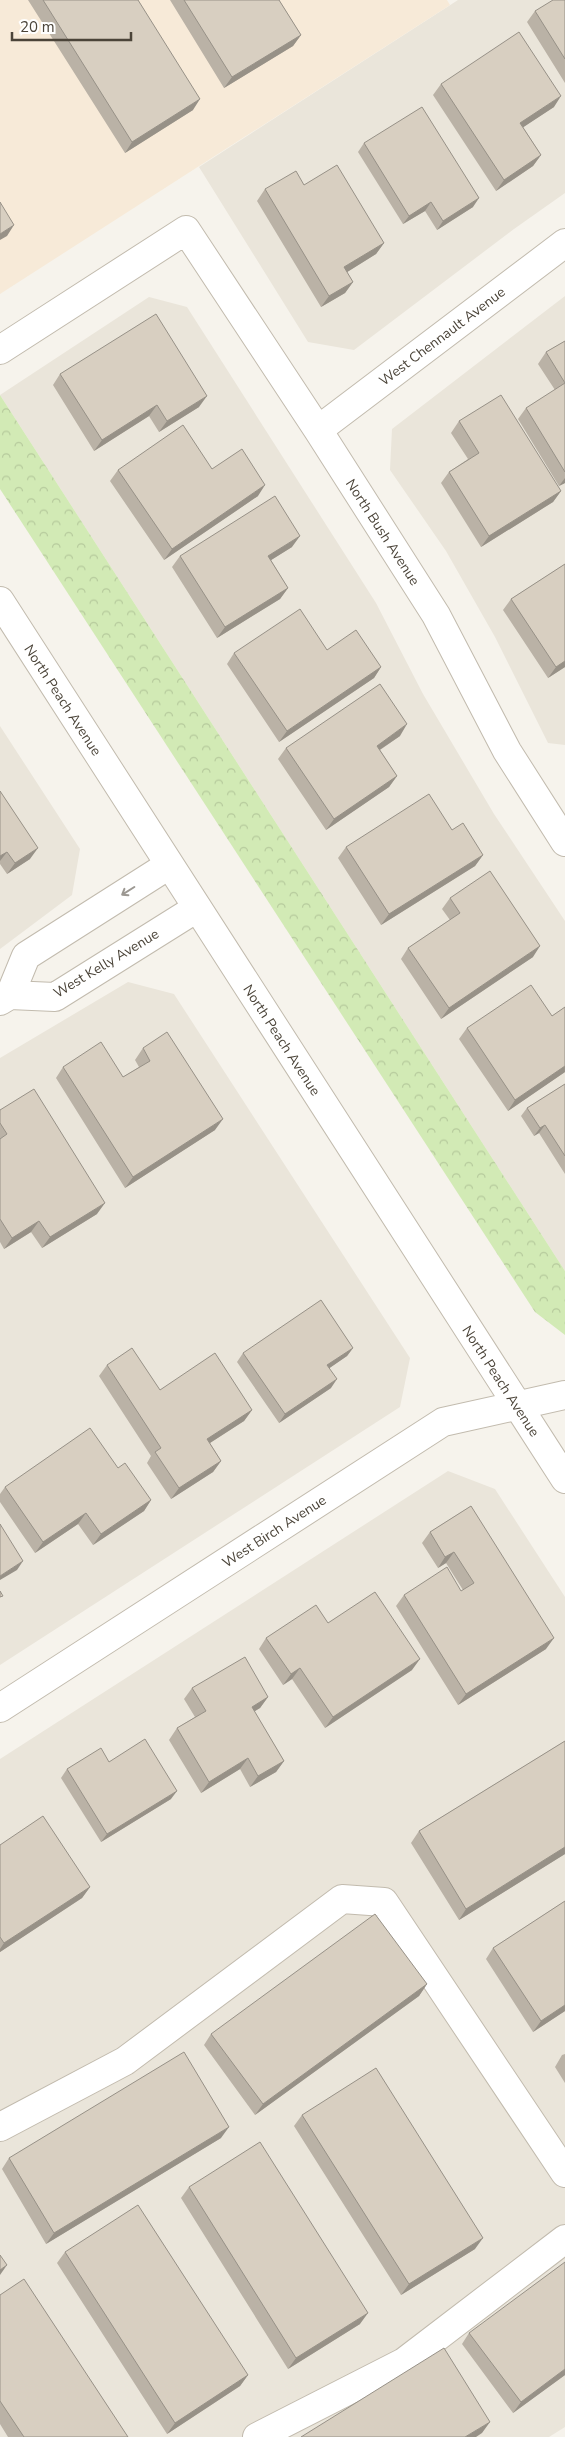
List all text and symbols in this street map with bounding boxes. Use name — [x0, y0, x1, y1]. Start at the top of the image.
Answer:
scale bar — [12, 10, 131, 42]
text: 20 m — [20, 17, 55, 37]
street label: West Chennault Avenue — [375, 283, 509, 390]
street label: North Bush Avenue — [341, 475, 424, 589]
street label: North Peach Avenue — [19, 641, 106, 760]
one-way arrow — [121, 886, 135, 896]
street label: West Kelly Avenue — [50, 924, 163, 1002]
street label: North Peach Avenue — [238, 981, 325, 1100]
street label: North Peach Avenue — [457, 1322, 544, 1441]
street label: West Birch Avenue — [219, 1491, 330, 1572]

